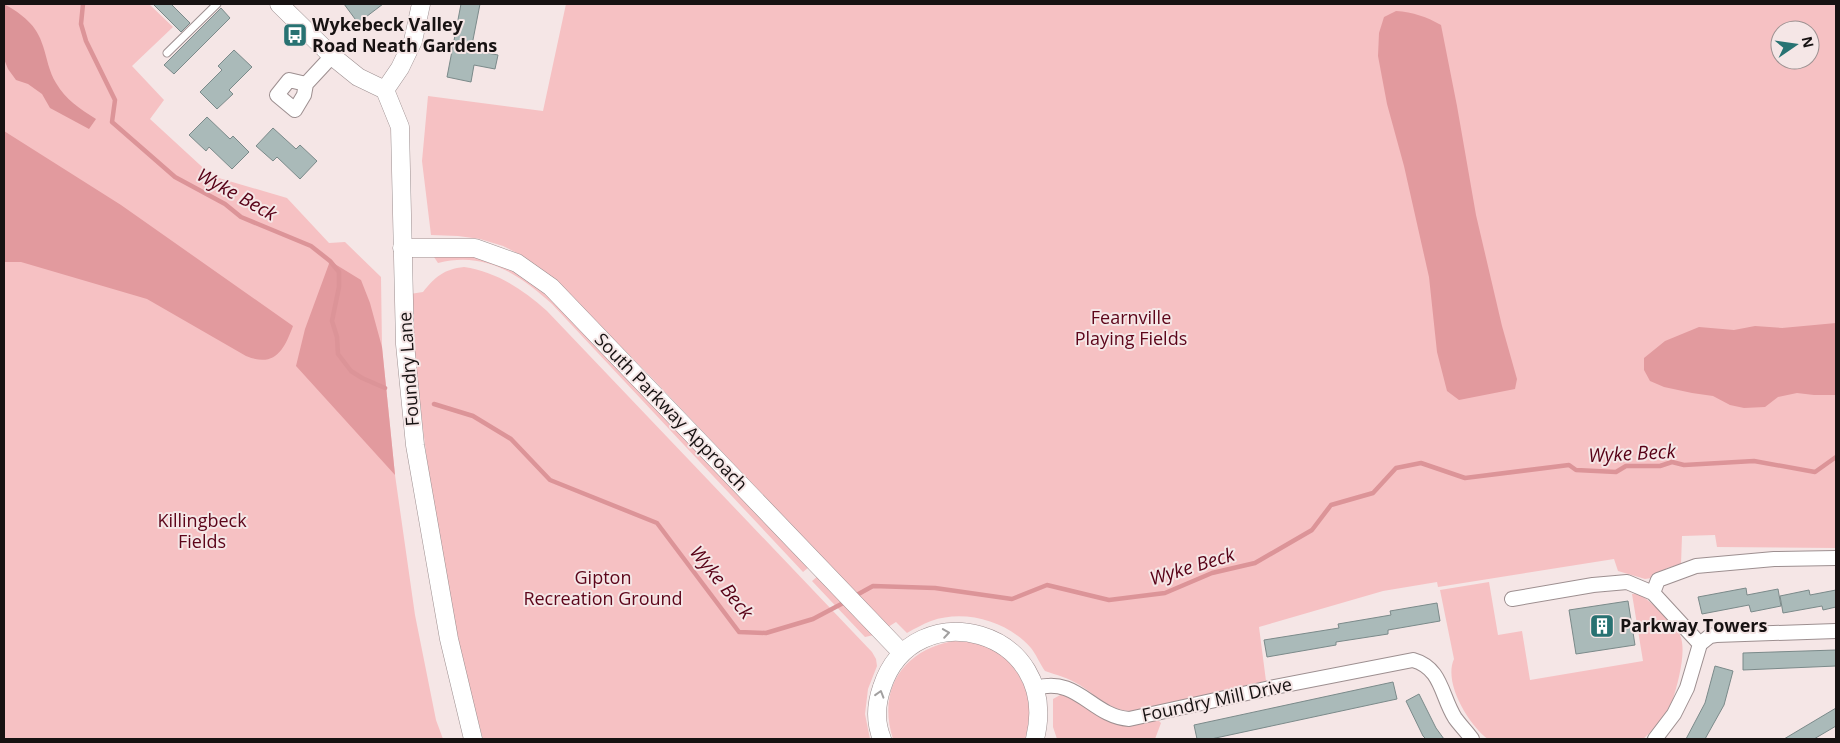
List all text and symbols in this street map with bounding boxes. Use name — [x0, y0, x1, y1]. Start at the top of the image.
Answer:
place label: Wykebeck Valley Road Neath Gardens — [312, 12, 497, 57]
north arrow — [1770, 20, 1820, 70]
bus stop icon: Wykebeck Valley Road Neath Gardens — [282, 22, 308, 48]
text: N — [1798, 34, 1819, 50]
water label: Wyke Beck — [192, 161, 282, 227]
park label: Fearnville Playing Fields — [1075, 305, 1187, 350]
street label: Foundry Lane — [392, 311, 424, 427]
street label: South Parkway Approach — [590, 327, 753, 495]
water label: Wyke Beck — [1588, 438, 1677, 468]
park label: Killingbeck Fields — [157, 508, 247, 553]
water label: Wyke Beck — [684, 540, 760, 625]
water label: Wyke Beck — [1146, 541, 1238, 591]
park label: Gipton Recreation Ground — [523, 565, 683, 610]
building icon: Parkway Towers — [1589, 613, 1615, 639]
place label: Parkway Towers — [1620, 613, 1767, 637]
one-way arrow — [941, 629, 950, 639]
street label: Foundry Mill Drive — [1140, 671, 1294, 727]
one-way arrow — [874, 690, 884, 698]

